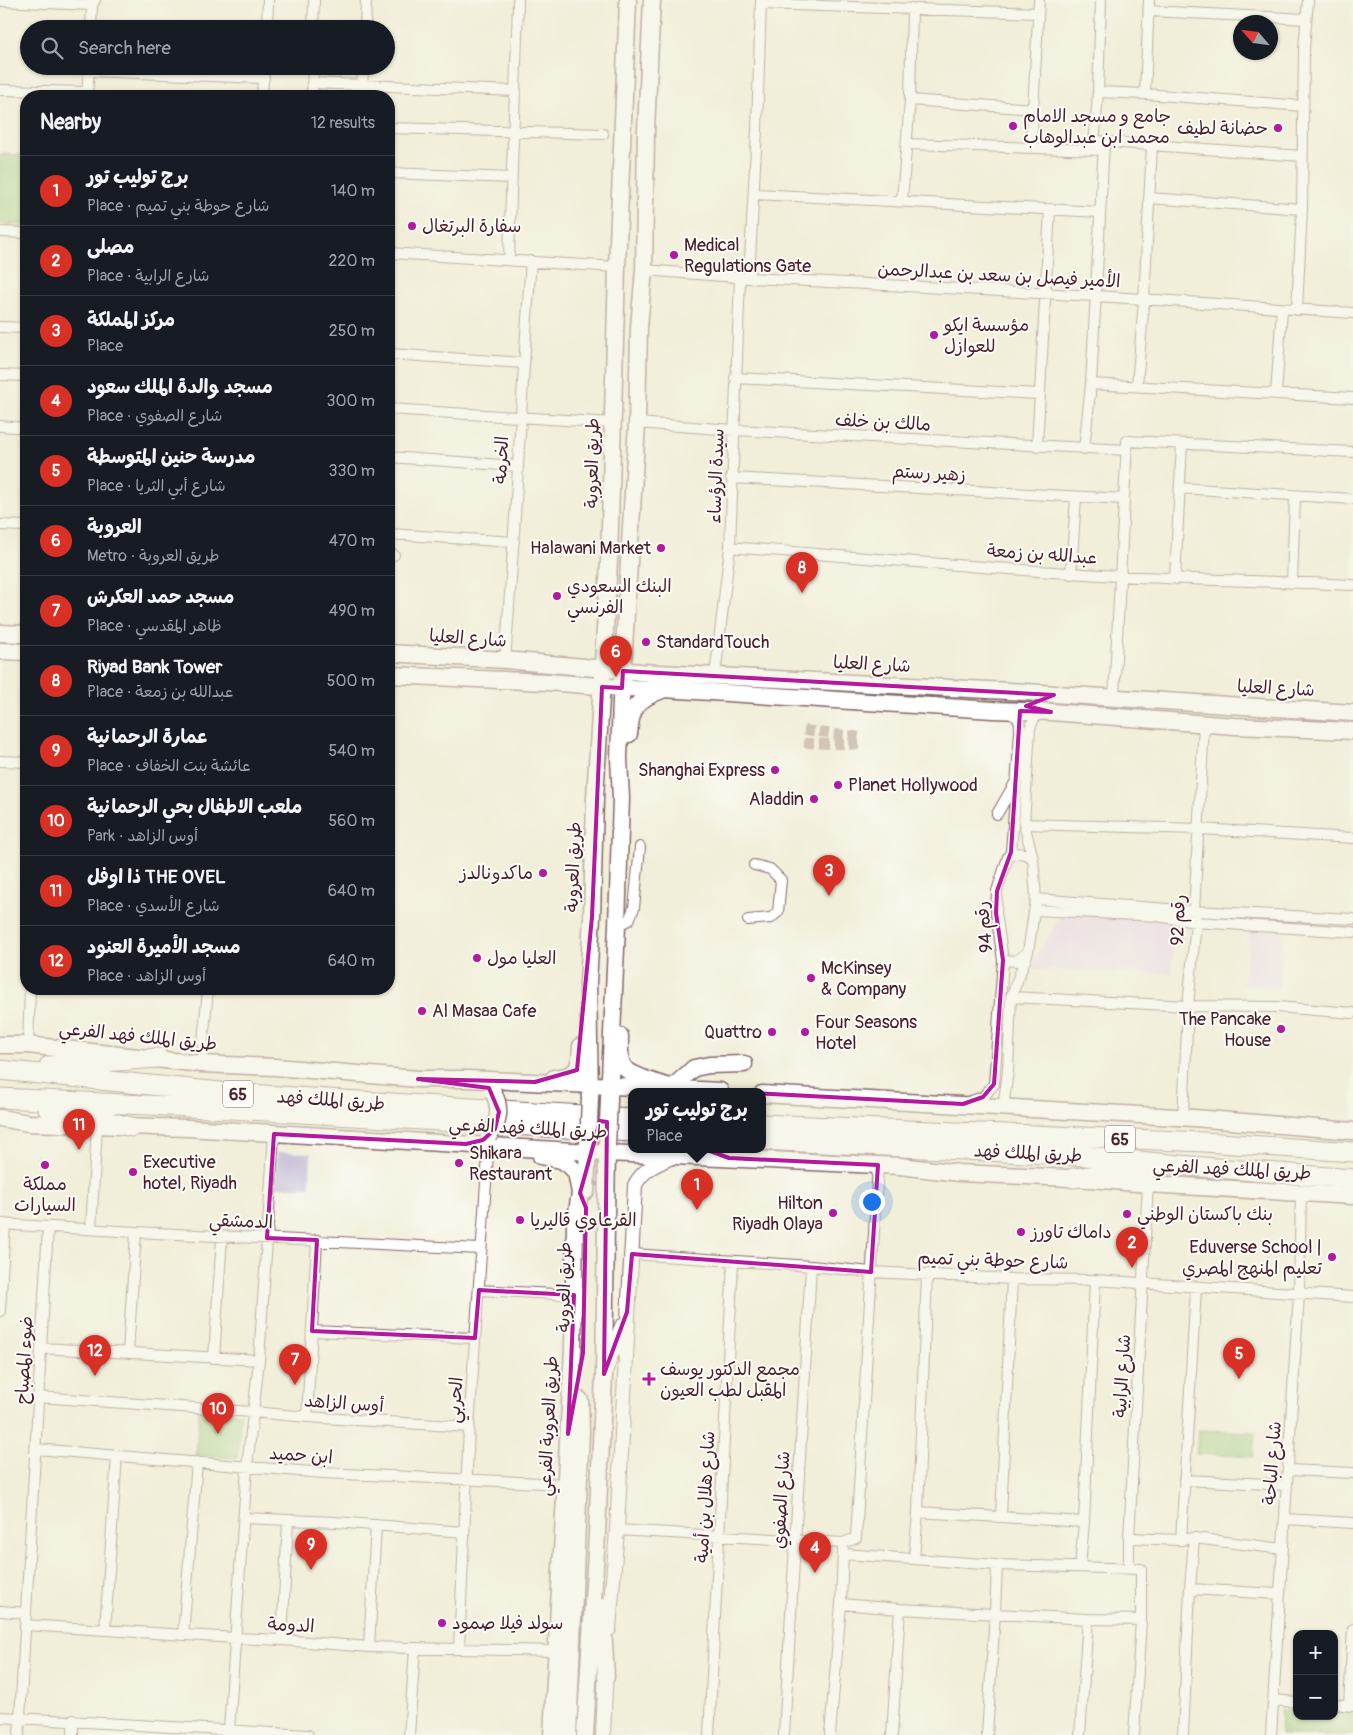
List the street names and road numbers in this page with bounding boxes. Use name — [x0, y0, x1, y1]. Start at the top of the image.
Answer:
street label: الأمير فيصل بن سعد بن عبدالرحمن — [877, 257, 1121, 293]
street label: مالك بن خلف — [834, 408, 932, 436]
street label: طريق العروبة — [580, 417, 605, 509]
street label: سيدة الرؤساء — [703, 428, 730, 524]
street label: الخرمة — [489, 435, 514, 485]
street label: زهير رستم — [891, 460, 967, 489]
street label: عبدالله بن زمعة — [986, 539, 1098, 570]
street label: شارع العليا — [428, 624, 508, 653]
street label: شارع العليا — [833, 651, 911, 678]
street label: شارع العليا — [1237, 675, 1315, 702]
street label: طريق العروبة — [560, 821, 587, 913]
street label: رقم 92 — [1166, 894, 1193, 946]
street label: رقم 94 — [971, 900, 1000, 954]
street label: طريق الملك فهد الفرعي — [57, 1017, 218, 1060]
road number: 65 — [223, 1080, 253, 1108]
street label: طريق الملك فهد — [276, 1085, 386, 1116]
street label: طريق الملك فهد الفرعي — [448, 1113, 608, 1148]
road number: 65 — [1105, 1126, 1135, 1152]
street label: طريق الملك فهد — [973, 1139, 1083, 1168]
street label: طريق الملك فهد الفرعي — [1152, 1154, 1312, 1189]
street label: الدمشقي — [208, 1209, 273, 1238]
street label: طريق العروبة — [552, 1241, 577, 1333]
street label: شارع حوطة بني تميم — [917, 1246, 1069, 1279]
street label: ضوء المصباح — [11, 1315, 38, 1405]
street label: شارع الرابية — [1109, 1334, 1136, 1418]
street label: طريق العروبة الفرعي — [533, 1355, 568, 1497]
street label: الحربي — [442, 1376, 473, 1424]
street label: أوس الزاهد — [303, 1389, 385, 1418]
street label: شارع الباحة — [1258, 1420, 1287, 1506]
street label: شارع هلال بن أمية — [691, 1430, 720, 1564]
street label: ابن حميد — [268, 1442, 334, 1469]
street label: شارع الصفوي — [767, 1450, 797, 1550]
street label: الدومة — [267, 1613, 315, 1638]

